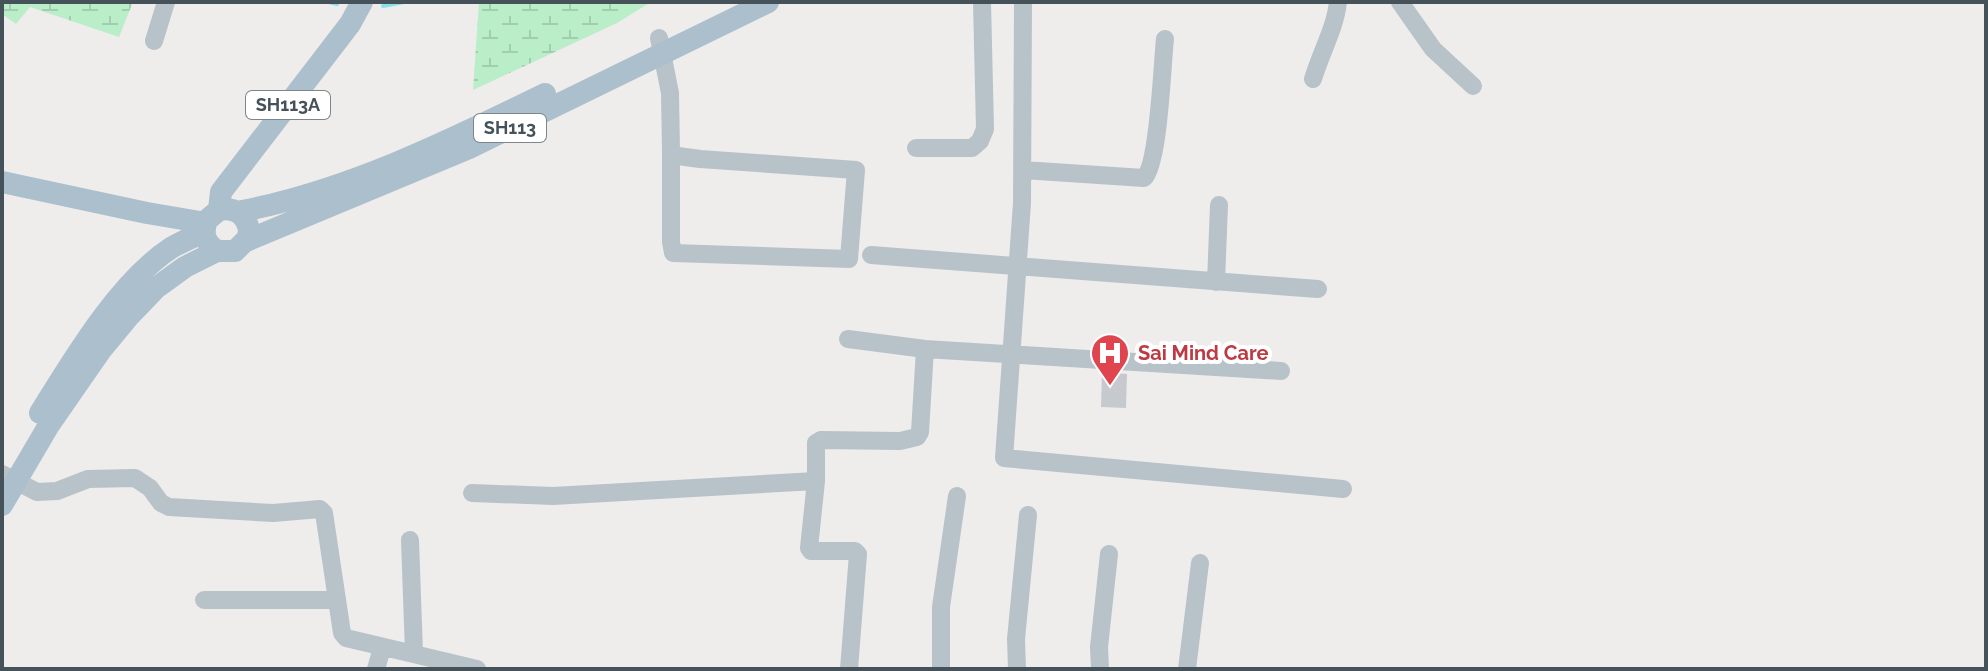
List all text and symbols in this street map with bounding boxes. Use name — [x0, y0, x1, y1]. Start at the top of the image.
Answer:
road number: SH113A — [246, 91, 330, 119]
road number: SH113 — [474, 114, 546, 142]
hospital icon: Sai Mind Care — [1089, 332, 1131, 387]
place label: Sai Mind Care — [1138, 341, 1269, 365]

